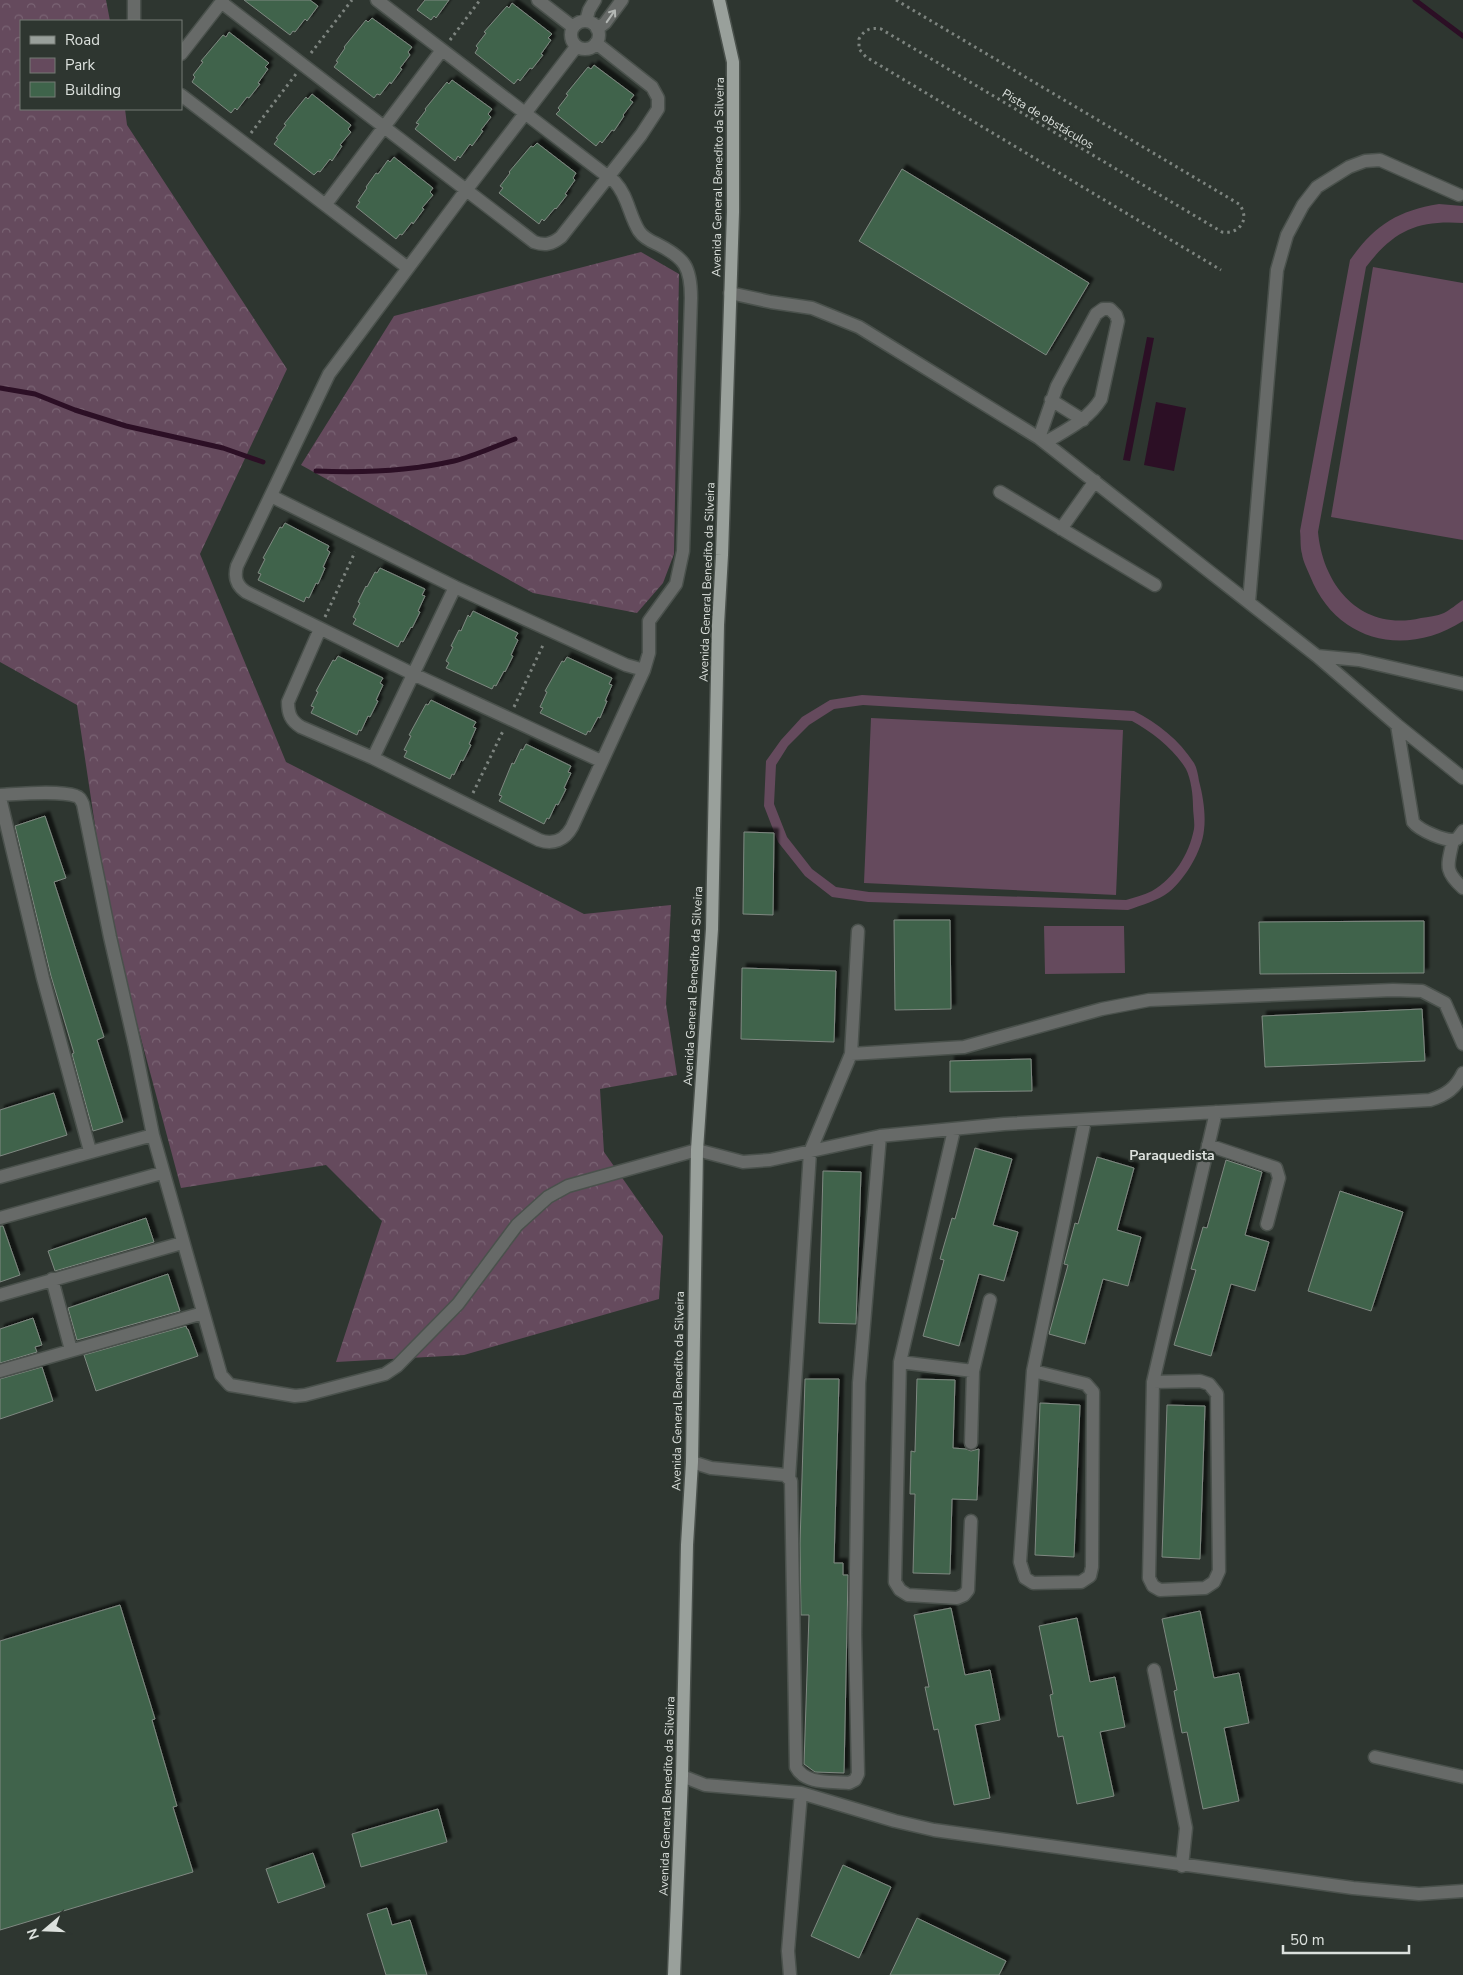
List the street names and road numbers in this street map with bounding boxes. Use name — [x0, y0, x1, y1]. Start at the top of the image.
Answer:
street label: Avenida General Benedito da Silveira — [708, 77, 728, 277]
street label: Pista de obstáculos — [999, 85, 1097, 153]
street label: Avenida General Benedito da Silveira — [696, 482, 718, 682]
street label: Avenida General Benedito da Silveira — [680, 886, 706, 1086]
street label: Avenida General Benedito da Silveira — [668, 1291, 688, 1491]
street label: Avenida General Benedito da Silveira — [656, 1696, 678, 1896]

